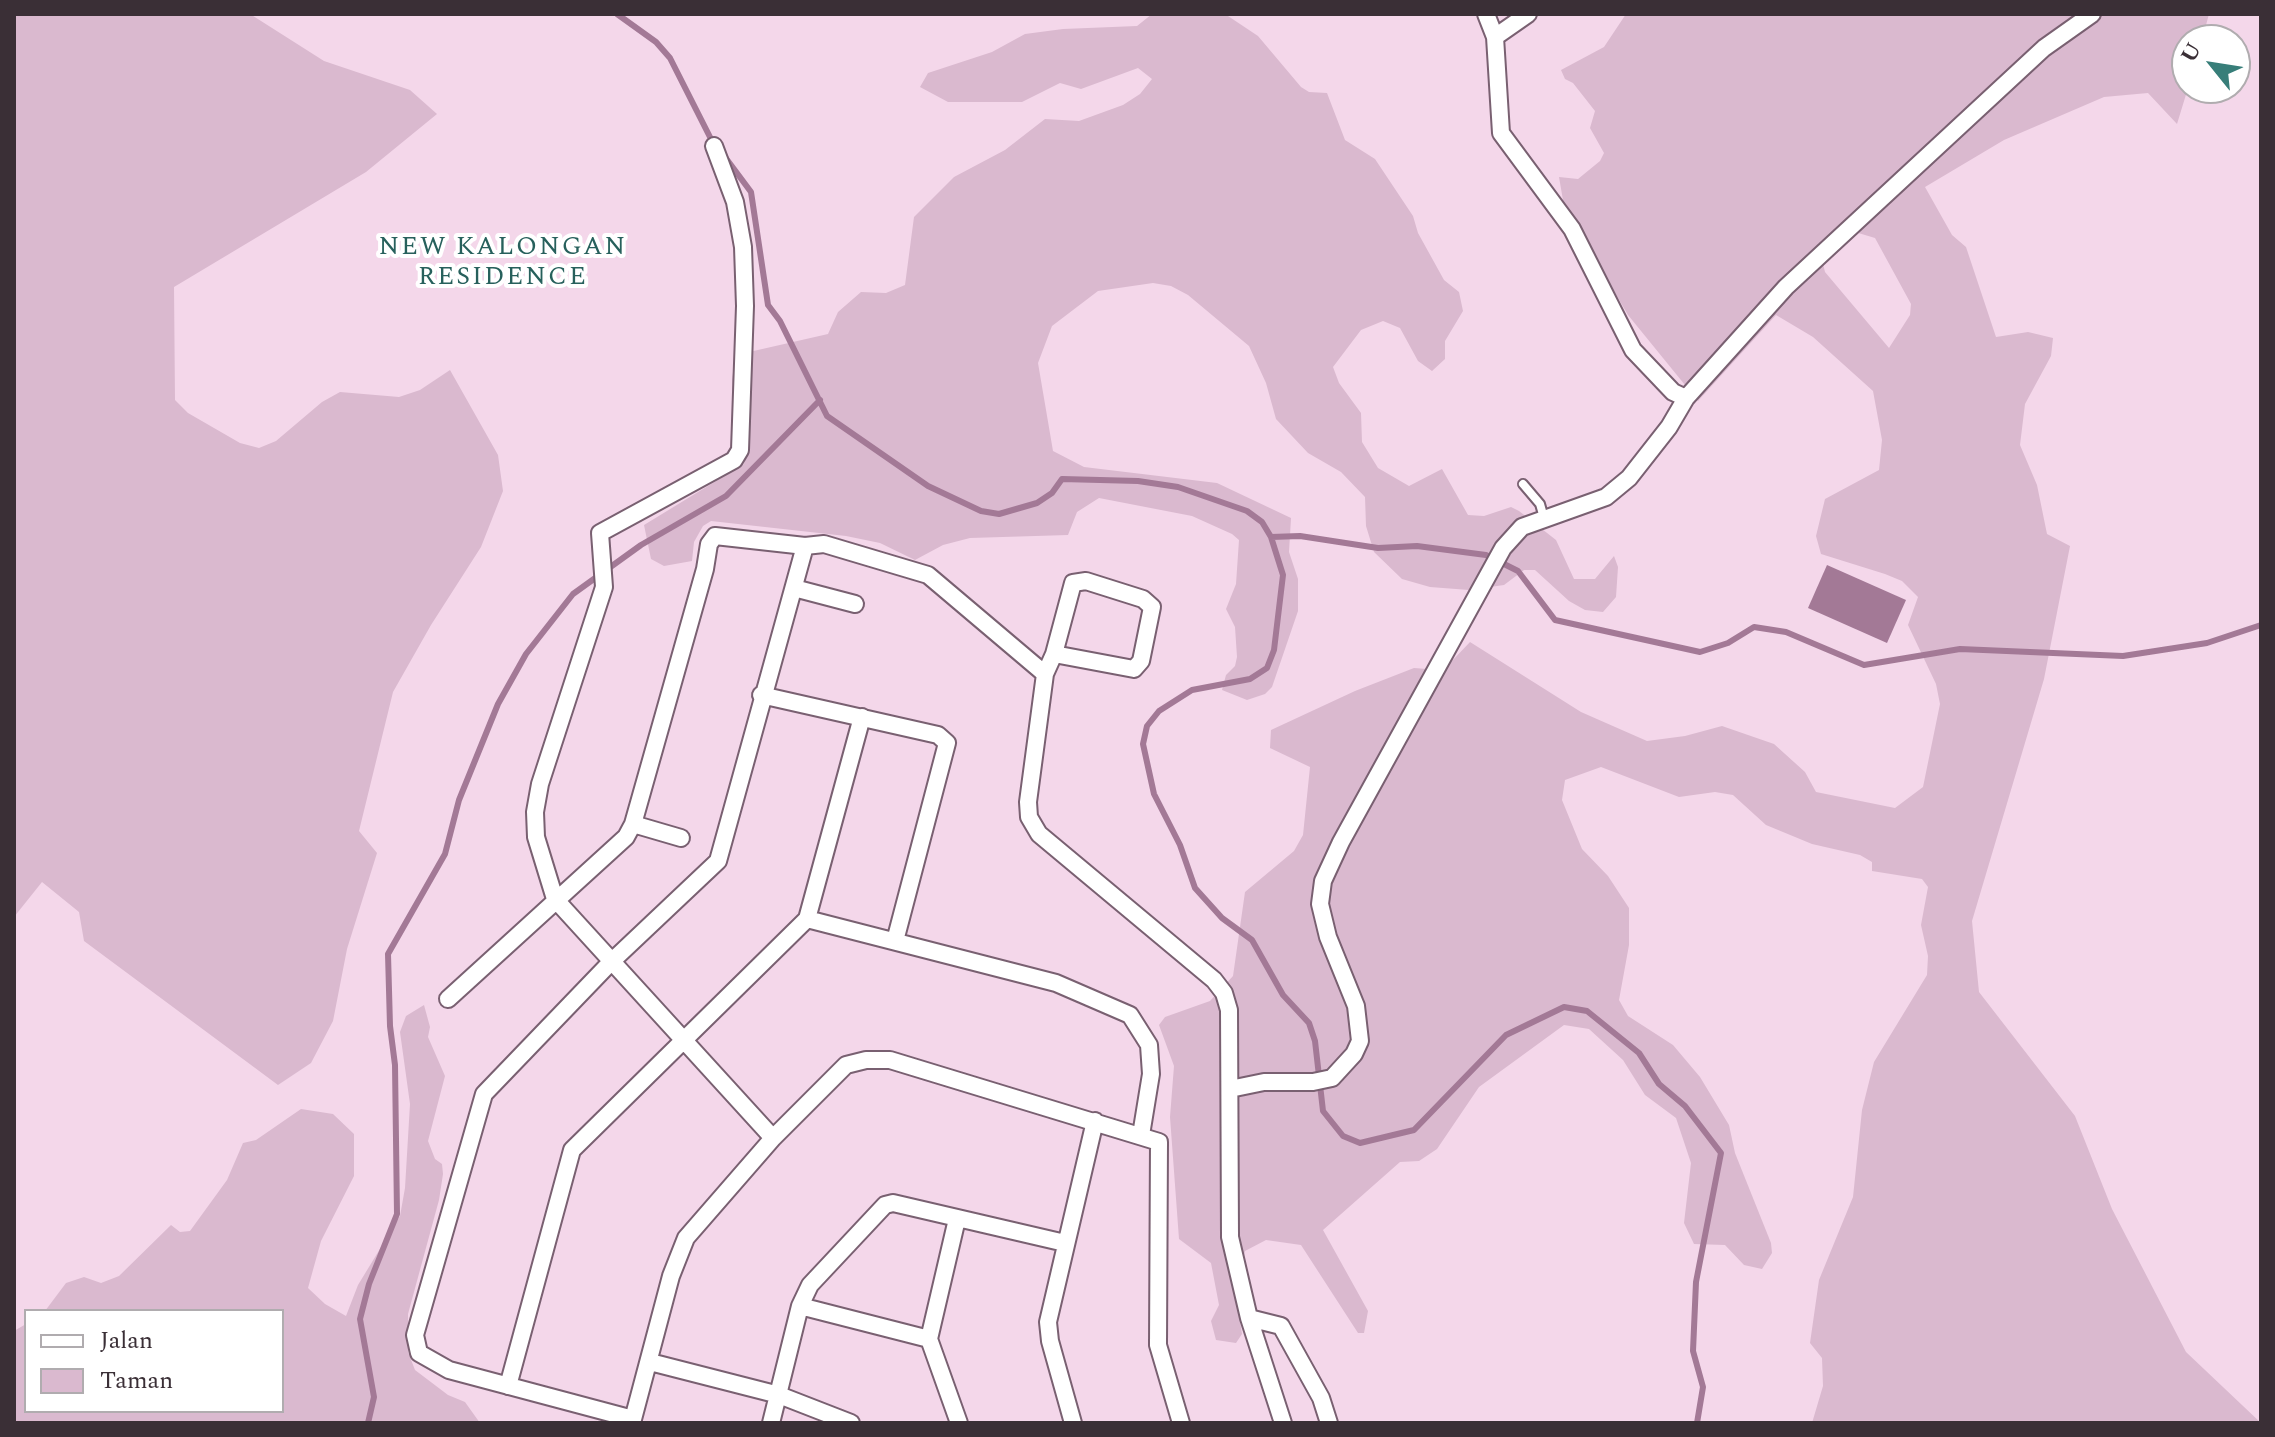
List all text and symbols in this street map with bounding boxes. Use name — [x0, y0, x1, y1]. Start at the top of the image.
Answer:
north arrow — [2171, 24, 2251, 104]
text: U — [2173, 37, 2210, 69]
district label: NEW KALONGAN RESIDENCE — [379, 233, 627, 294]
legend — [24, 1309, 284, 1413]
text: Jalan — [100, 1323, 153, 1359]
text: Taman — [100, 1363, 173, 1399]

